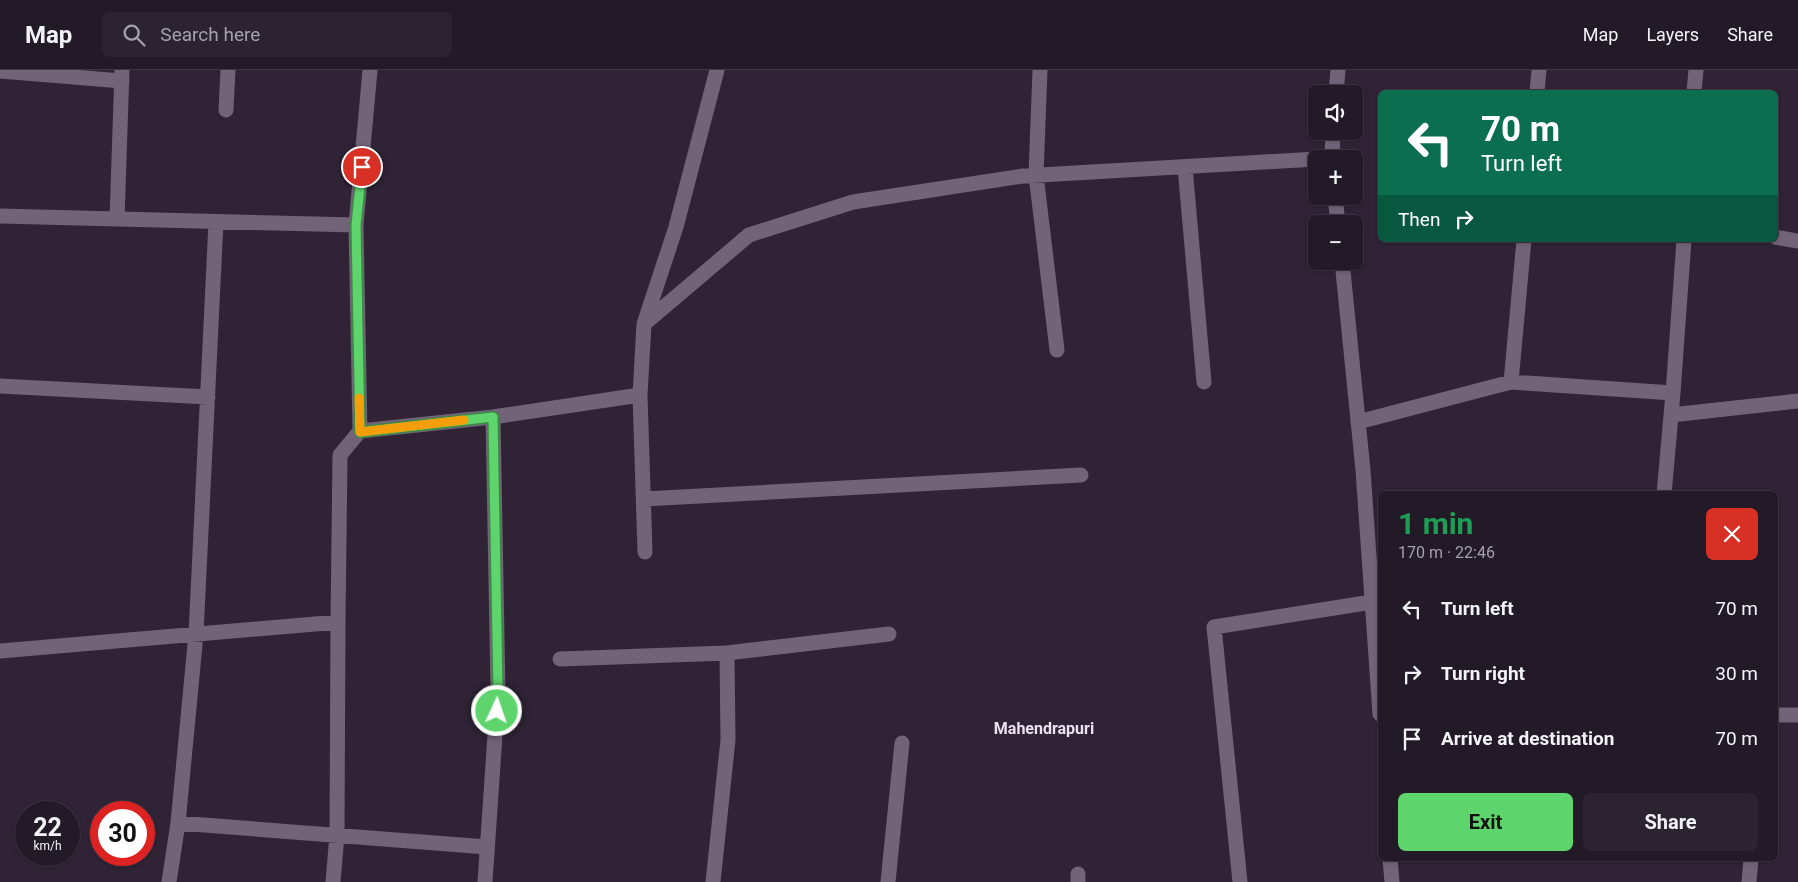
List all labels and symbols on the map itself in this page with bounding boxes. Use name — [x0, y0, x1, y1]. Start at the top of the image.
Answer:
pin — [341, 146, 383, 188]
position arrow — [470, 684, 522, 736]
district label: Mahendrapuri — [994, 719, 1094, 738]
speed limit sign: 30 — [90, 801, 155, 866]

